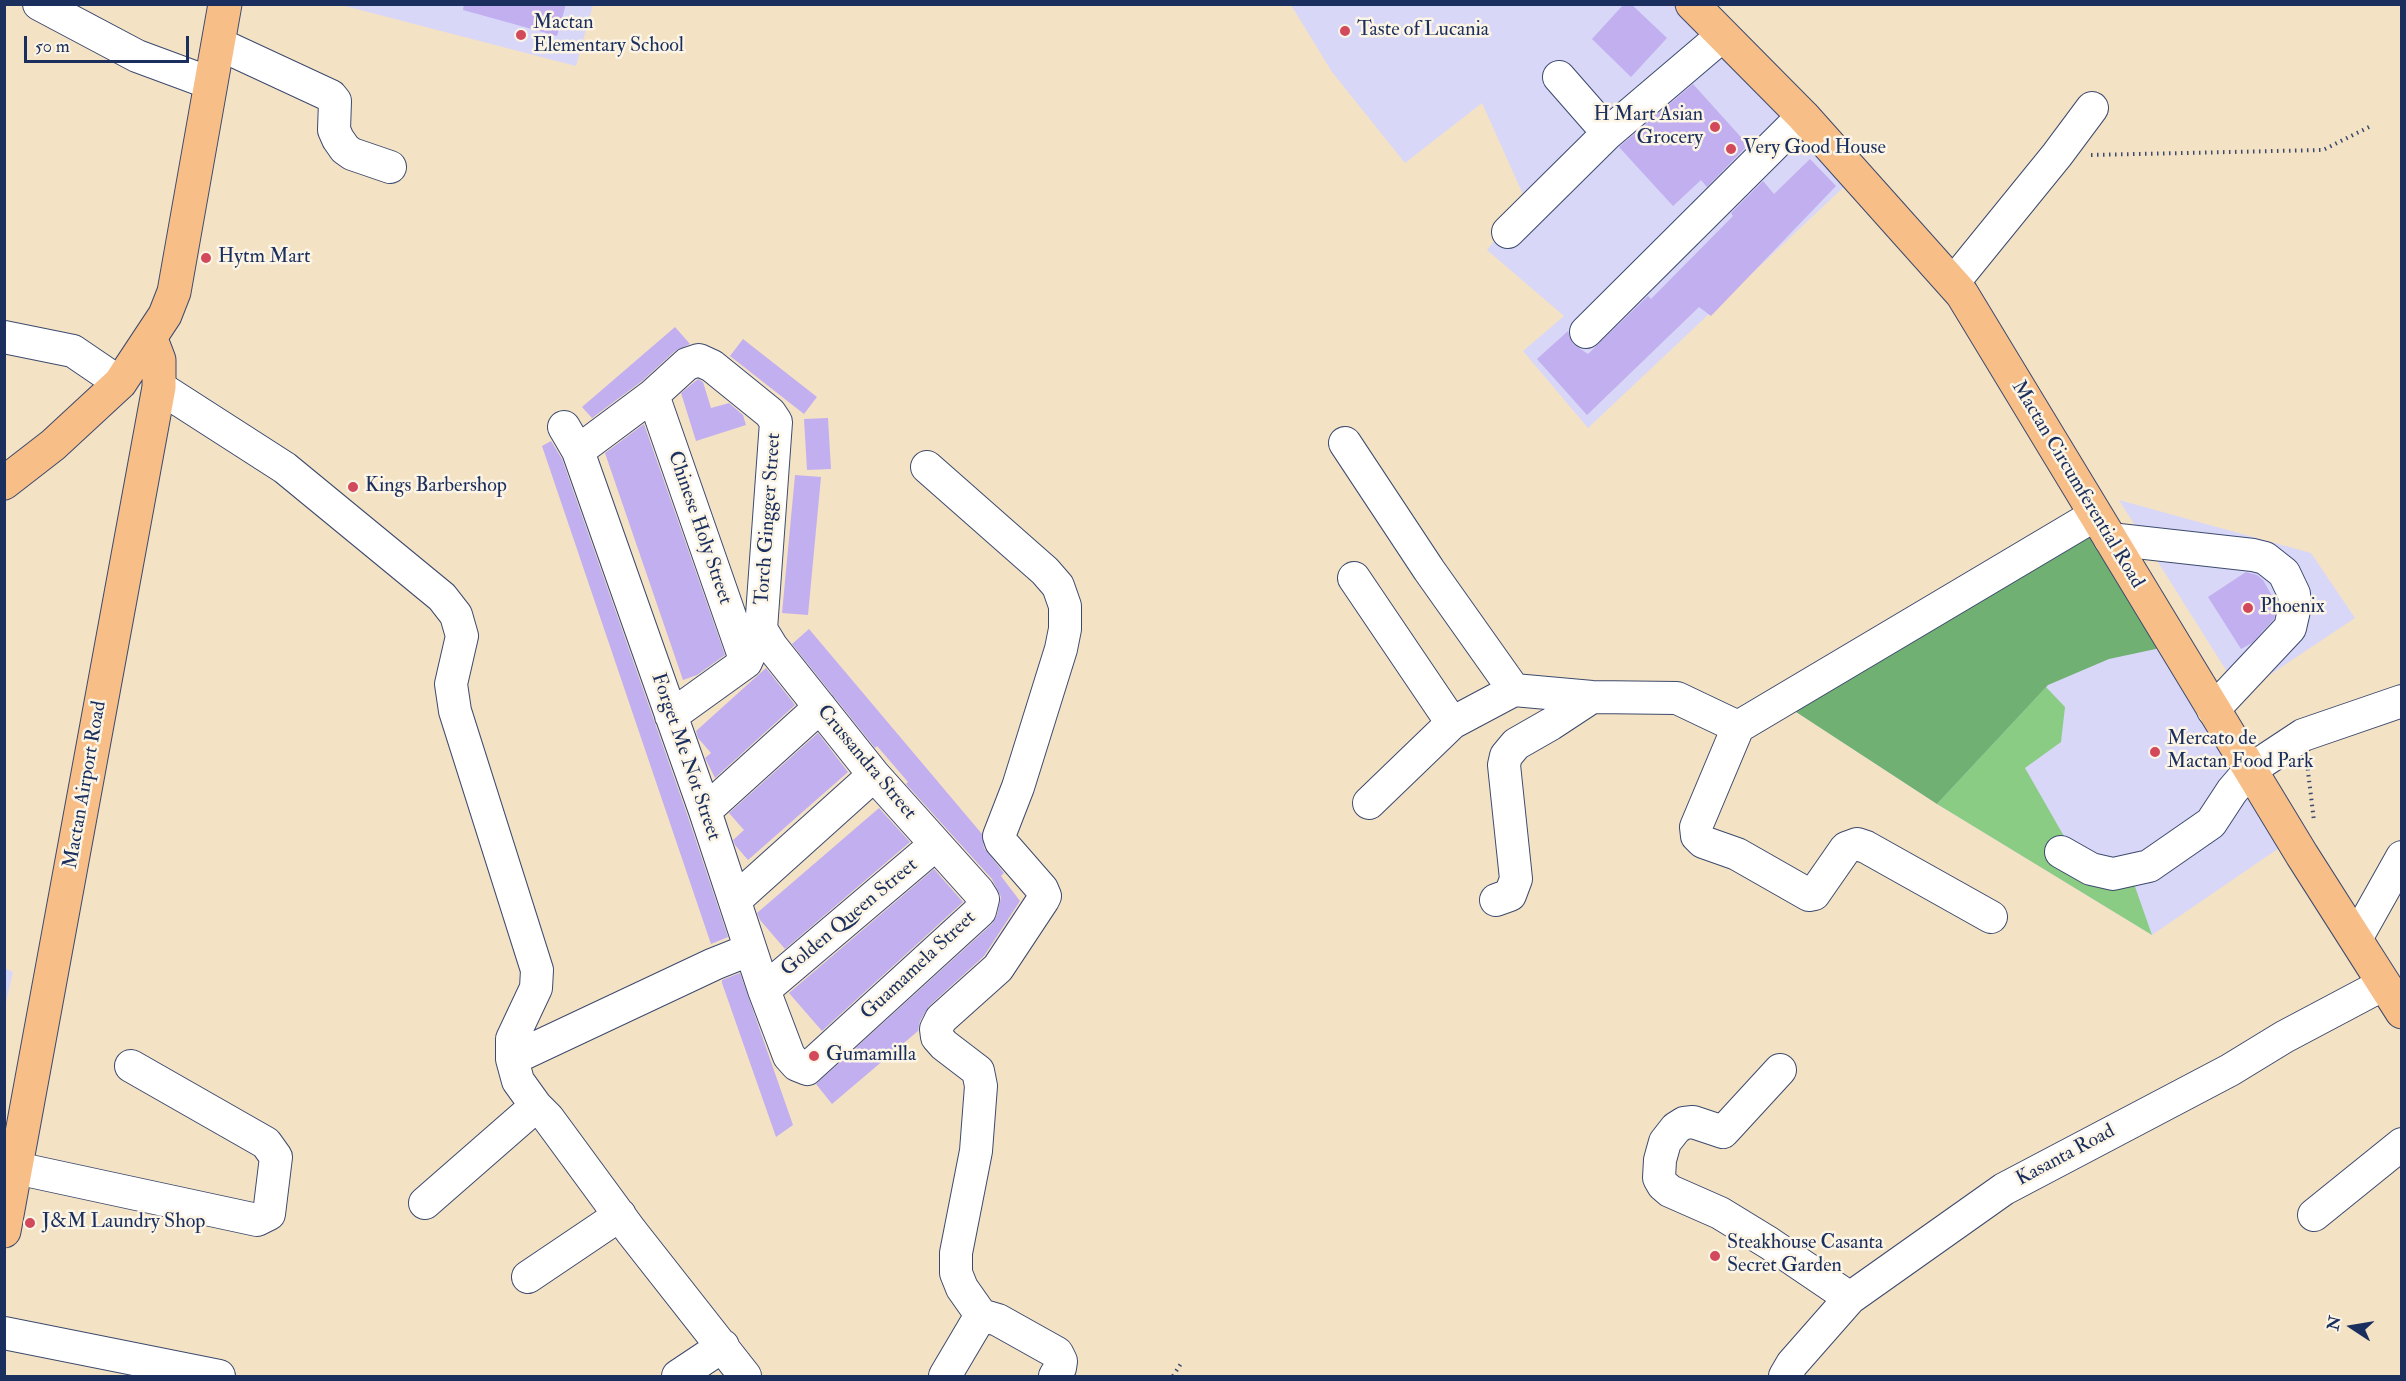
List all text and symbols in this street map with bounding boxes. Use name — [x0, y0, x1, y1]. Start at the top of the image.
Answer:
place label: Mactan Elementary School — [533, 12, 684, 59]
place label: Taste of Lucania — [1357, 19, 1489, 43]
scale bar — [27, 24, 192, 62]
marker: Taste of Lucania — [1338, 24, 1352, 38]
marker: Mactan Elementary School — [514, 28, 528, 42]
text: 50 m — [35, 35, 70, 58]
place label: H Mart Asian Grocery — [1593, 104, 1703, 151]
marker: H Mart Asian Grocery — [1708, 120, 1722, 134]
place label: Very Good House — [1743, 137, 1886, 161]
marker: Very Good House — [1724, 142, 1738, 156]
place label: Hytm Mart — [218, 246, 311, 270]
marker: Hytm Mart — [199, 251, 213, 265]
street label: Mactan Circumferential Road — [2005, 377, 2149, 593]
street label: Torch Gingger Street — [751, 432, 787, 606]
street label: Chinese Holy Street — [662, 448, 736, 608]
place label: Kings Barbershop — [365, 475, 507, 499]
marker: Kings Barbershop — [346, 480, 360, 494]
place label: Phoenix — [2260, 596, 2325, 620]
marker: Phoenix — [2241, 601, 2255, 615]
street label: Forget Me Not Street — [645, 670, 725, 844]
street label: Mactan Airport Road — [59, 699, 113, 871]
street label: Crussandra Street — [811, 701, 921, 825]
place label: Mercato de Mactan Food Park — [2167, 728, 2314, 775]
marker: Mercato de Mactan Food Park — [2148, 745, 2162, 759]
street label: Golden Queen Street — [777, 854, 923, 982]
street label: Guamamela Street — [856, 907, 982, 1025]
place label: Gumamilla — [826, 1044, 916, 1068]
marker: Gumamilla — [807, 1049, 821, 1063]
street label: Kasanta Road — [2013, 1120, 2119, 1192]
place label: J&M Laundry Shop — [42, 1211, 205, 1235]
marker: J&M Laundry Shop — [23, 1216, 37, 1230]
place label: Steakhouse Casanta Secret Garden — [1727, 1232, 1883, 1279]
marker: Steakhouse Casanta Secret Garden — [1708, 1249, 1722, 1263]
north arrow — [2322, 1297, 2382, 1357]
text: N — [2323, 1314, 2346, 1332]

